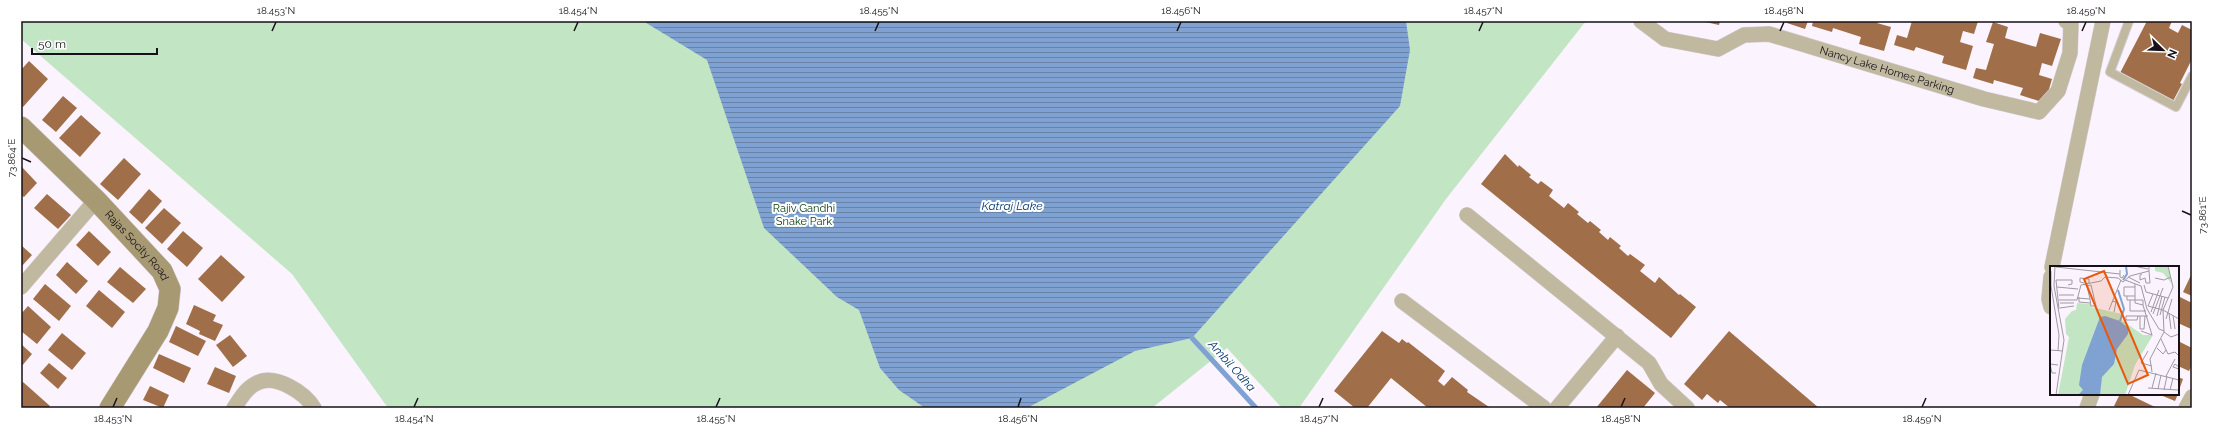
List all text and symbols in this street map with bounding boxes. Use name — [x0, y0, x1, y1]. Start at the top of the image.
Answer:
text: 18.453°N — [257, 5, 295, 16]
text: 18.454°N — [559, 5, 597, 16]
text: 18.455°N — [860, 5, 898, 16]
text: 18.456°N — [1161, 5, 1201, 16]
text: 18.457°N — [1464, 5, 1502, 16]
text: 18.458°N — [1764, 5, 1804, 16]
text: 18.459°N — [2067, 5, 2105, 16]
scale bar — [32, 30, 157, 56]
north arrow — [2143, 30, 2183, 70]
text: 50 m — [38, 37, 66, 51]
street label: Nancy Lake Homes Parking — [1818, 44, 1956, 97]
text: N — [2164, 47, 2179, 60]
text: 73.864°E — [6, 139, 17, 177]
text: 73.861°E — [2197, 196, 2208, 234]
water label: Katraj Lake — [981, 199, 1043, 213]
park label: Rajiv Gandhi Snake Park — [773, 202, 835, 228]
street label: Rajas Socity Road — [102, 208, 171, 283]
inset map — [2050, 266, 2179, 395]
water label: Ambil Odha — [1205, 337, 1258, 394]
text: 18.453°N — [94, 413, 132, 424]
text: 18.454°N — [395, 413, 433, 424]
text: 18.455°N — [697, 413, 735, 424]
text: 18.456°N — [998, 413, 1038, 424]
text: 18.457°N — [1300, 413, 1338, 424]
text: 18.458°N — [1601, 413, 1641, 424]
text: 18.459°N — [1903, 413, 1941, 424]

